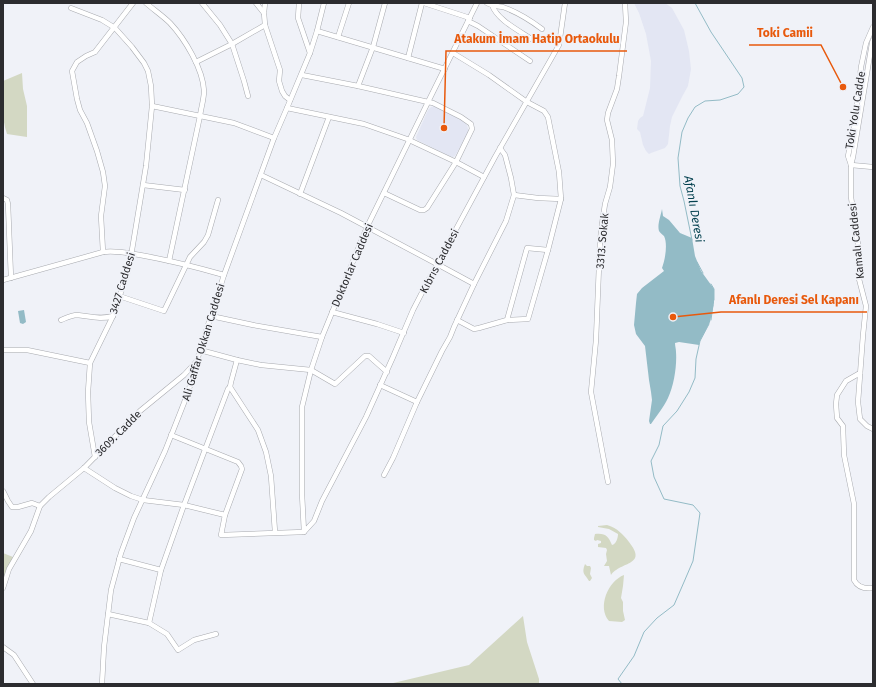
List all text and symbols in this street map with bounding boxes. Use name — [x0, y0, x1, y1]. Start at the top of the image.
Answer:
callout: Toki Camii — [749, 21, 821, 45]
text: Toki Camii — [757, 26, 813, 40]
callout: Atakum İmam Hatip Ortaokulu — [446, 27, 627, 51]
text: Atakum İmam Hatip Ortaokulu — [453, 31, 620, 46]
street label: Toki Yolu Cadde — [843, 70, 868, 150]
water label: Afanlı Deresi — [681, 174, 707, 244]
street label: Kamalı Caddesi — [846, 202, 867, 280]
street label: 3313. Sokak — [594, 212, 611, 270]
street label: Doktorlar Caddesi — [329, 222, 376, 309]
street label: Kıbrıs Caddesi — [417, 227, 462, 296]
street label: 3427 Caddesi — [107, 251, 138, 315]
street label: Ali Gaffar Okkan Caddesi — [179, 282, 228, 402]
callout: Afanlı Deresi Sel Kapanı — [721, 288, 867, 312]
text: Afanlı Deresi Sel Kapanı — [728, 293, 859, 307]
street label: 3609. Cadde — [93, 408, 144, 459]

